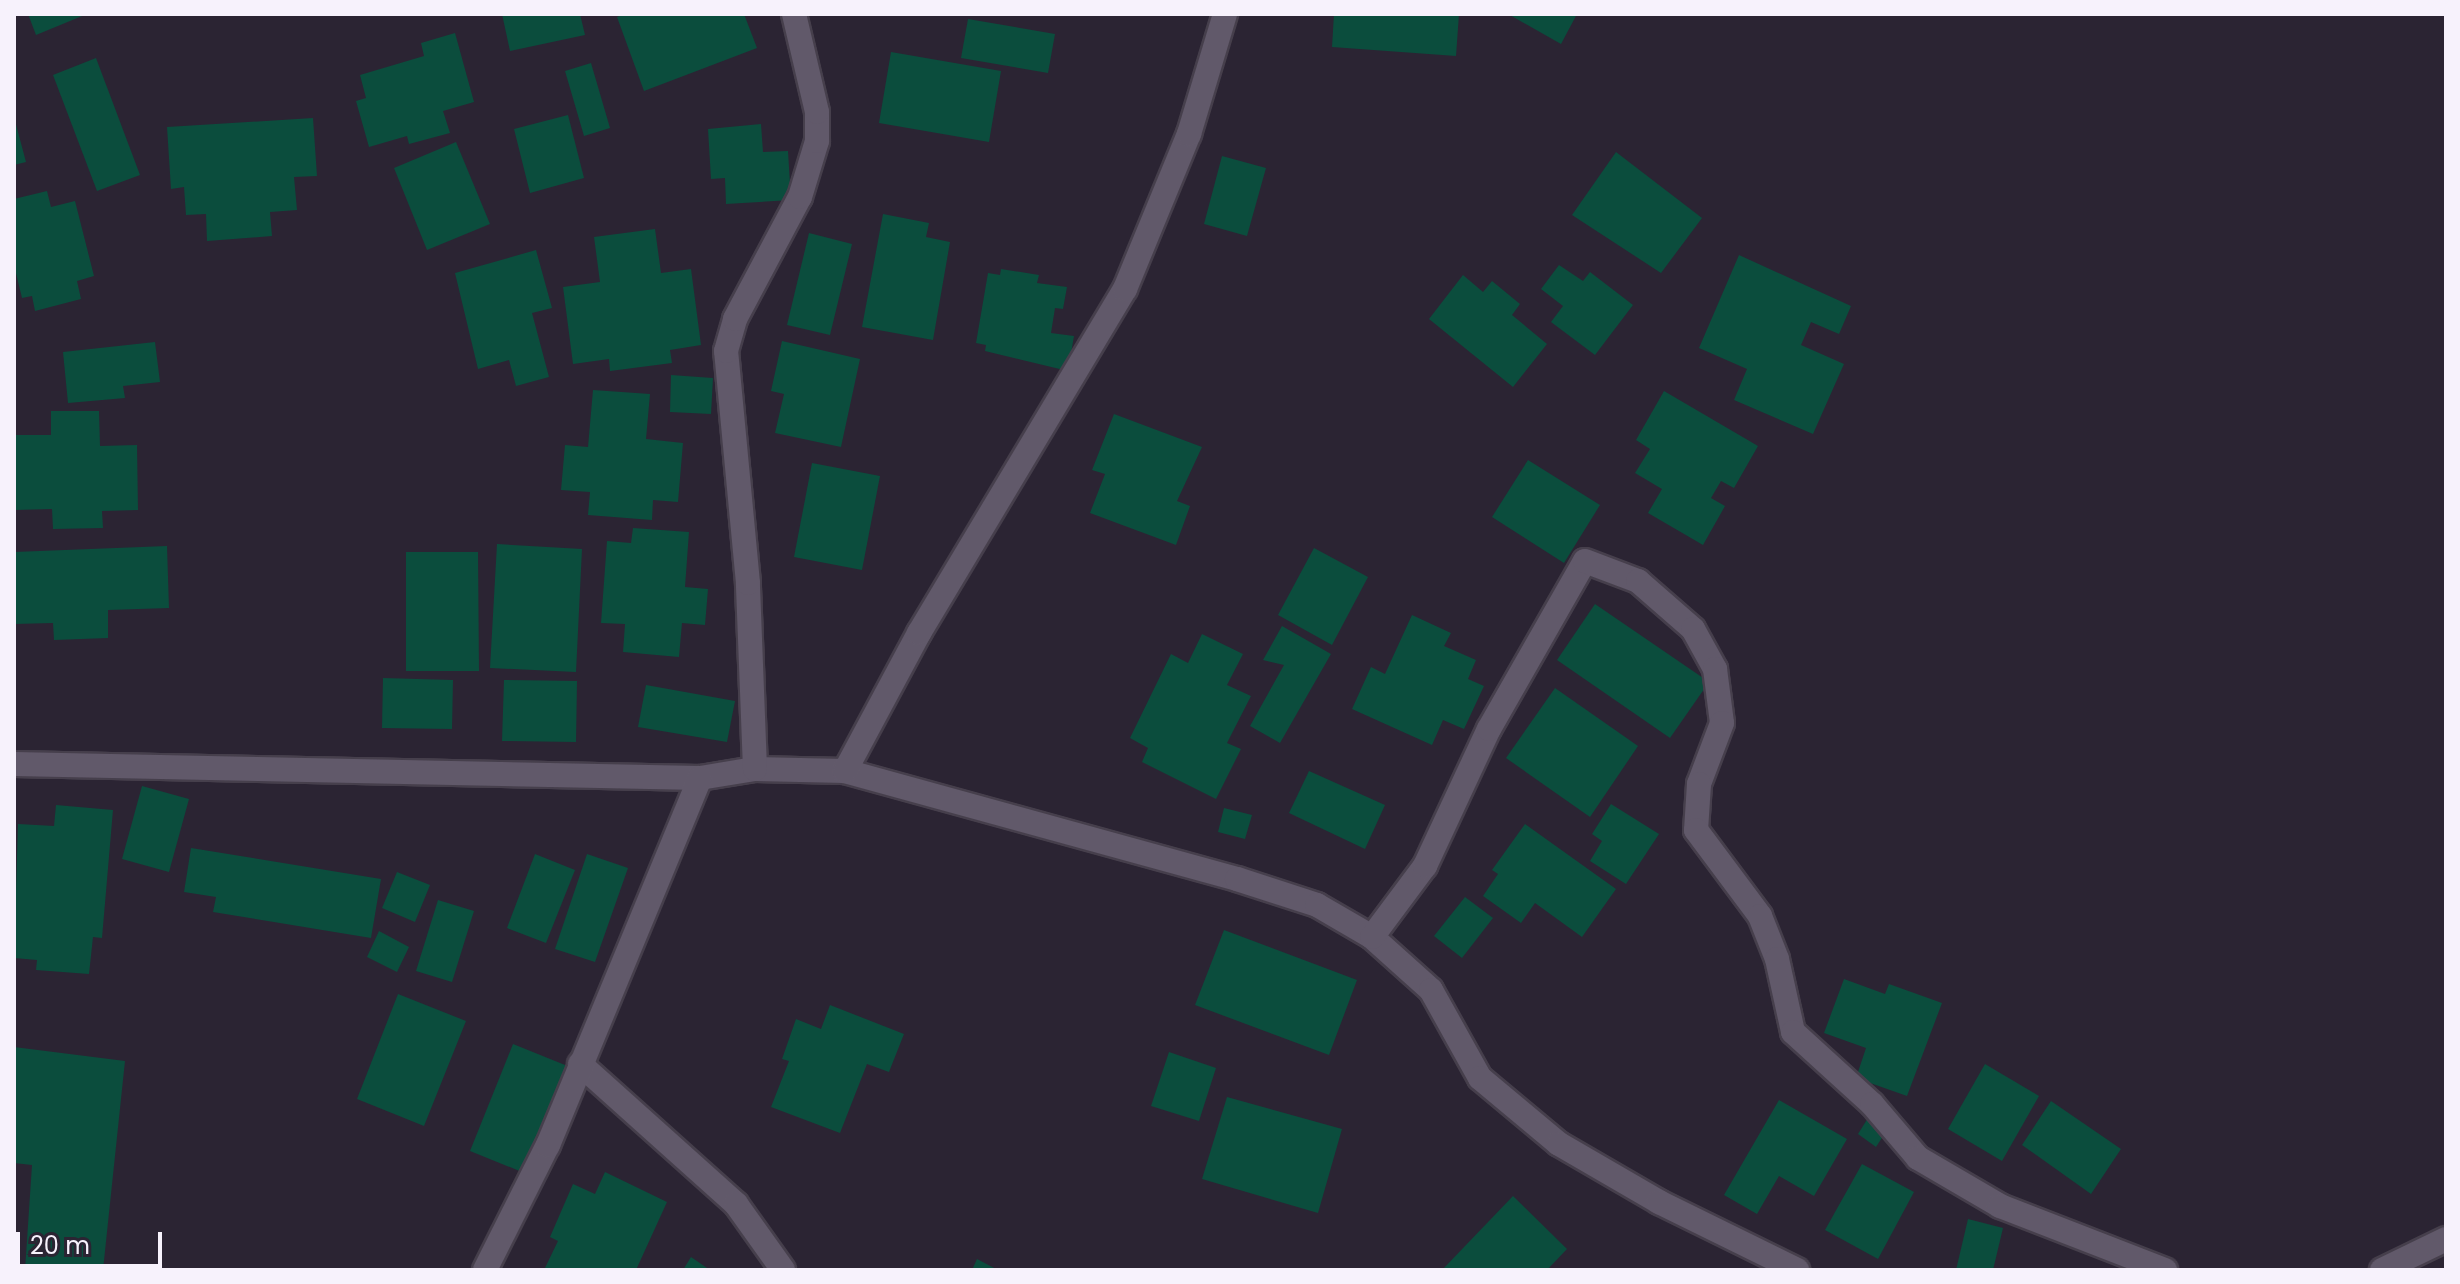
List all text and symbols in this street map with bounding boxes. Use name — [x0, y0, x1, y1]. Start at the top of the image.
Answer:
scale bar — [20, 1216, 166, 1266]
text: 20 m — [30, 1229, 90, 1262]

